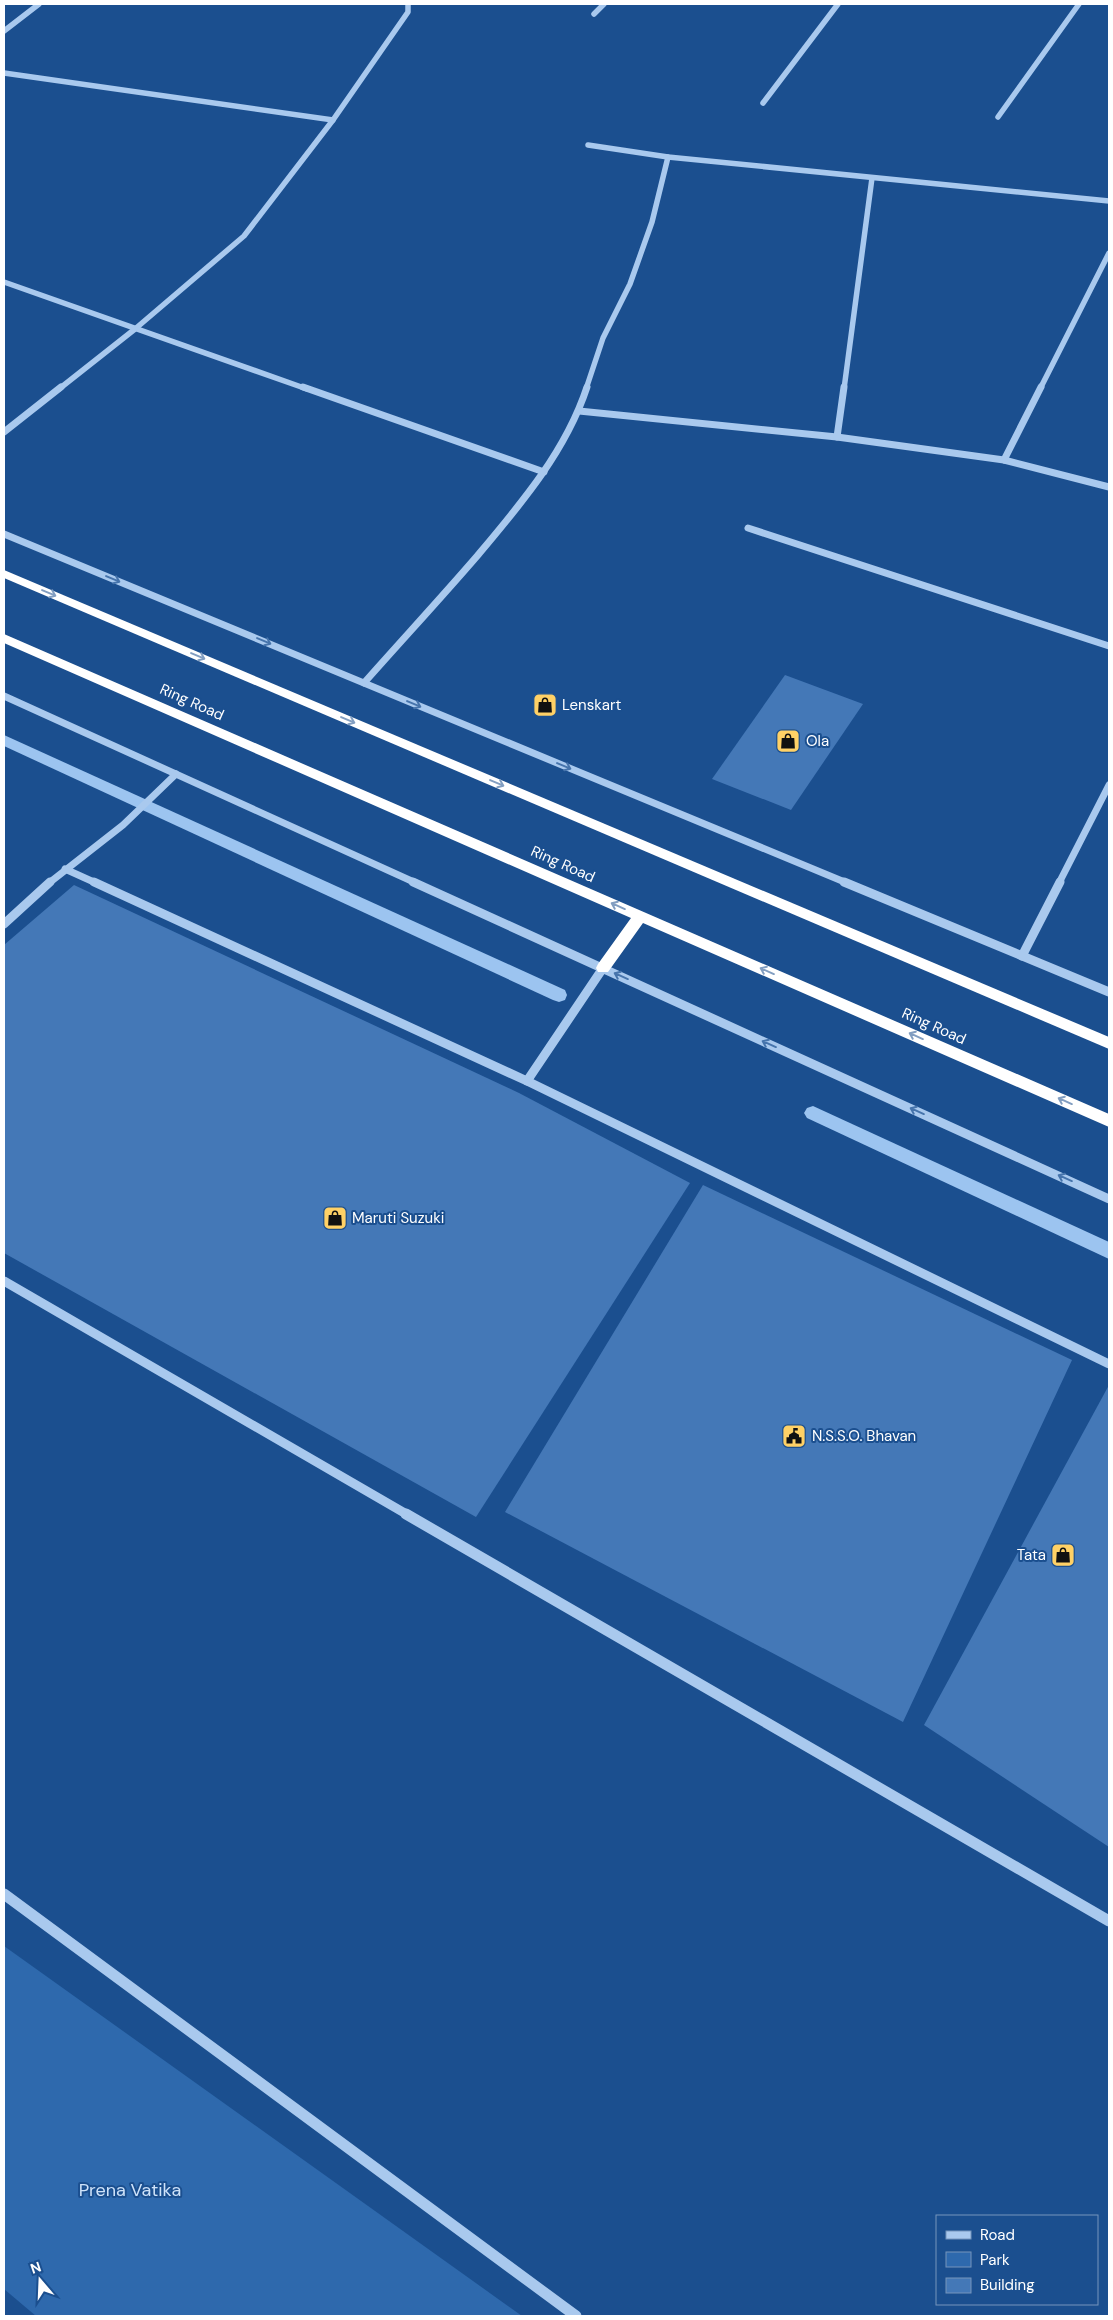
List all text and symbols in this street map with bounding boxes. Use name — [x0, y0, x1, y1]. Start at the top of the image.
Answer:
one-way arrow — [105, 575, 121, 584]
one-way arrow — [41, 588, 56, 598]
one-way arrow — [256, 638, 271, 647]
one-way arrow — [190, 652, 205, 662]
street label: Ring Road — [157, 679, 227, 725]
shop icon: Lenskart — [532, 692, 558, 718]
place label: Lenskart — [562, 695, 621, 715]
one-way arrow — [406, 699, 421, 709]
one-way arrow — [340, 715, 355, 725]
shop icon: Ola — [775, 728, 801, 754]
place label: Ola — [806, 731, 829, 751]
one-way arrow — [556, 762, 571, 771]
one-way arrow — [489, 779, 504, 789]
street label: Ring Road — [528, 841, 598, 887]
one-way arrow — [611, 900, 626, 910]
one-way arrow — [760, 965, 775, 975]
one-way arrow — [614, 971, 629, 981]
street label: Ring Road — [899, 1003, 969, 1049]
one-way arrow — [909, 1031, 924, 1040]
one-way arrow — [762, 1038, 777, 1048]
one-way arrow — [1058, 1096, 1073, 1106]
one-way arrow — [910, 1106, 925, 1115]
one-way arrow — [1058, 1173, 1073, 1183]
shop icon: Maruti Suzuki — [322, 1205, 348, 1231]
place label: Maruti Suzuki — [352, 1208, 444, 1228]
public building icon: N.S.S.O. Bhavan — [781, 1423, 807, 1449]
place label: N.S.S.O. Bhavan — [812, 1426, 916, 1446]
shop icon: Tata — [1050, 1542, 1076, 1568]
place label: Tata — [1017, 1545, 1046, 1565]
park label: Prena Vatika — [79, 2178, 181, 2202]
legend — [936, 2215, 1098, 2305]
text: Road — [980, 2225, 1015, 2245]
text: Park — [980, 2250, 1010, 2270]
north arrow — [15, 2255, 65, 2305]
text: N — [28, 2258, 44, 2278]
text: Building — [980, 2275, 1035, 2295]

